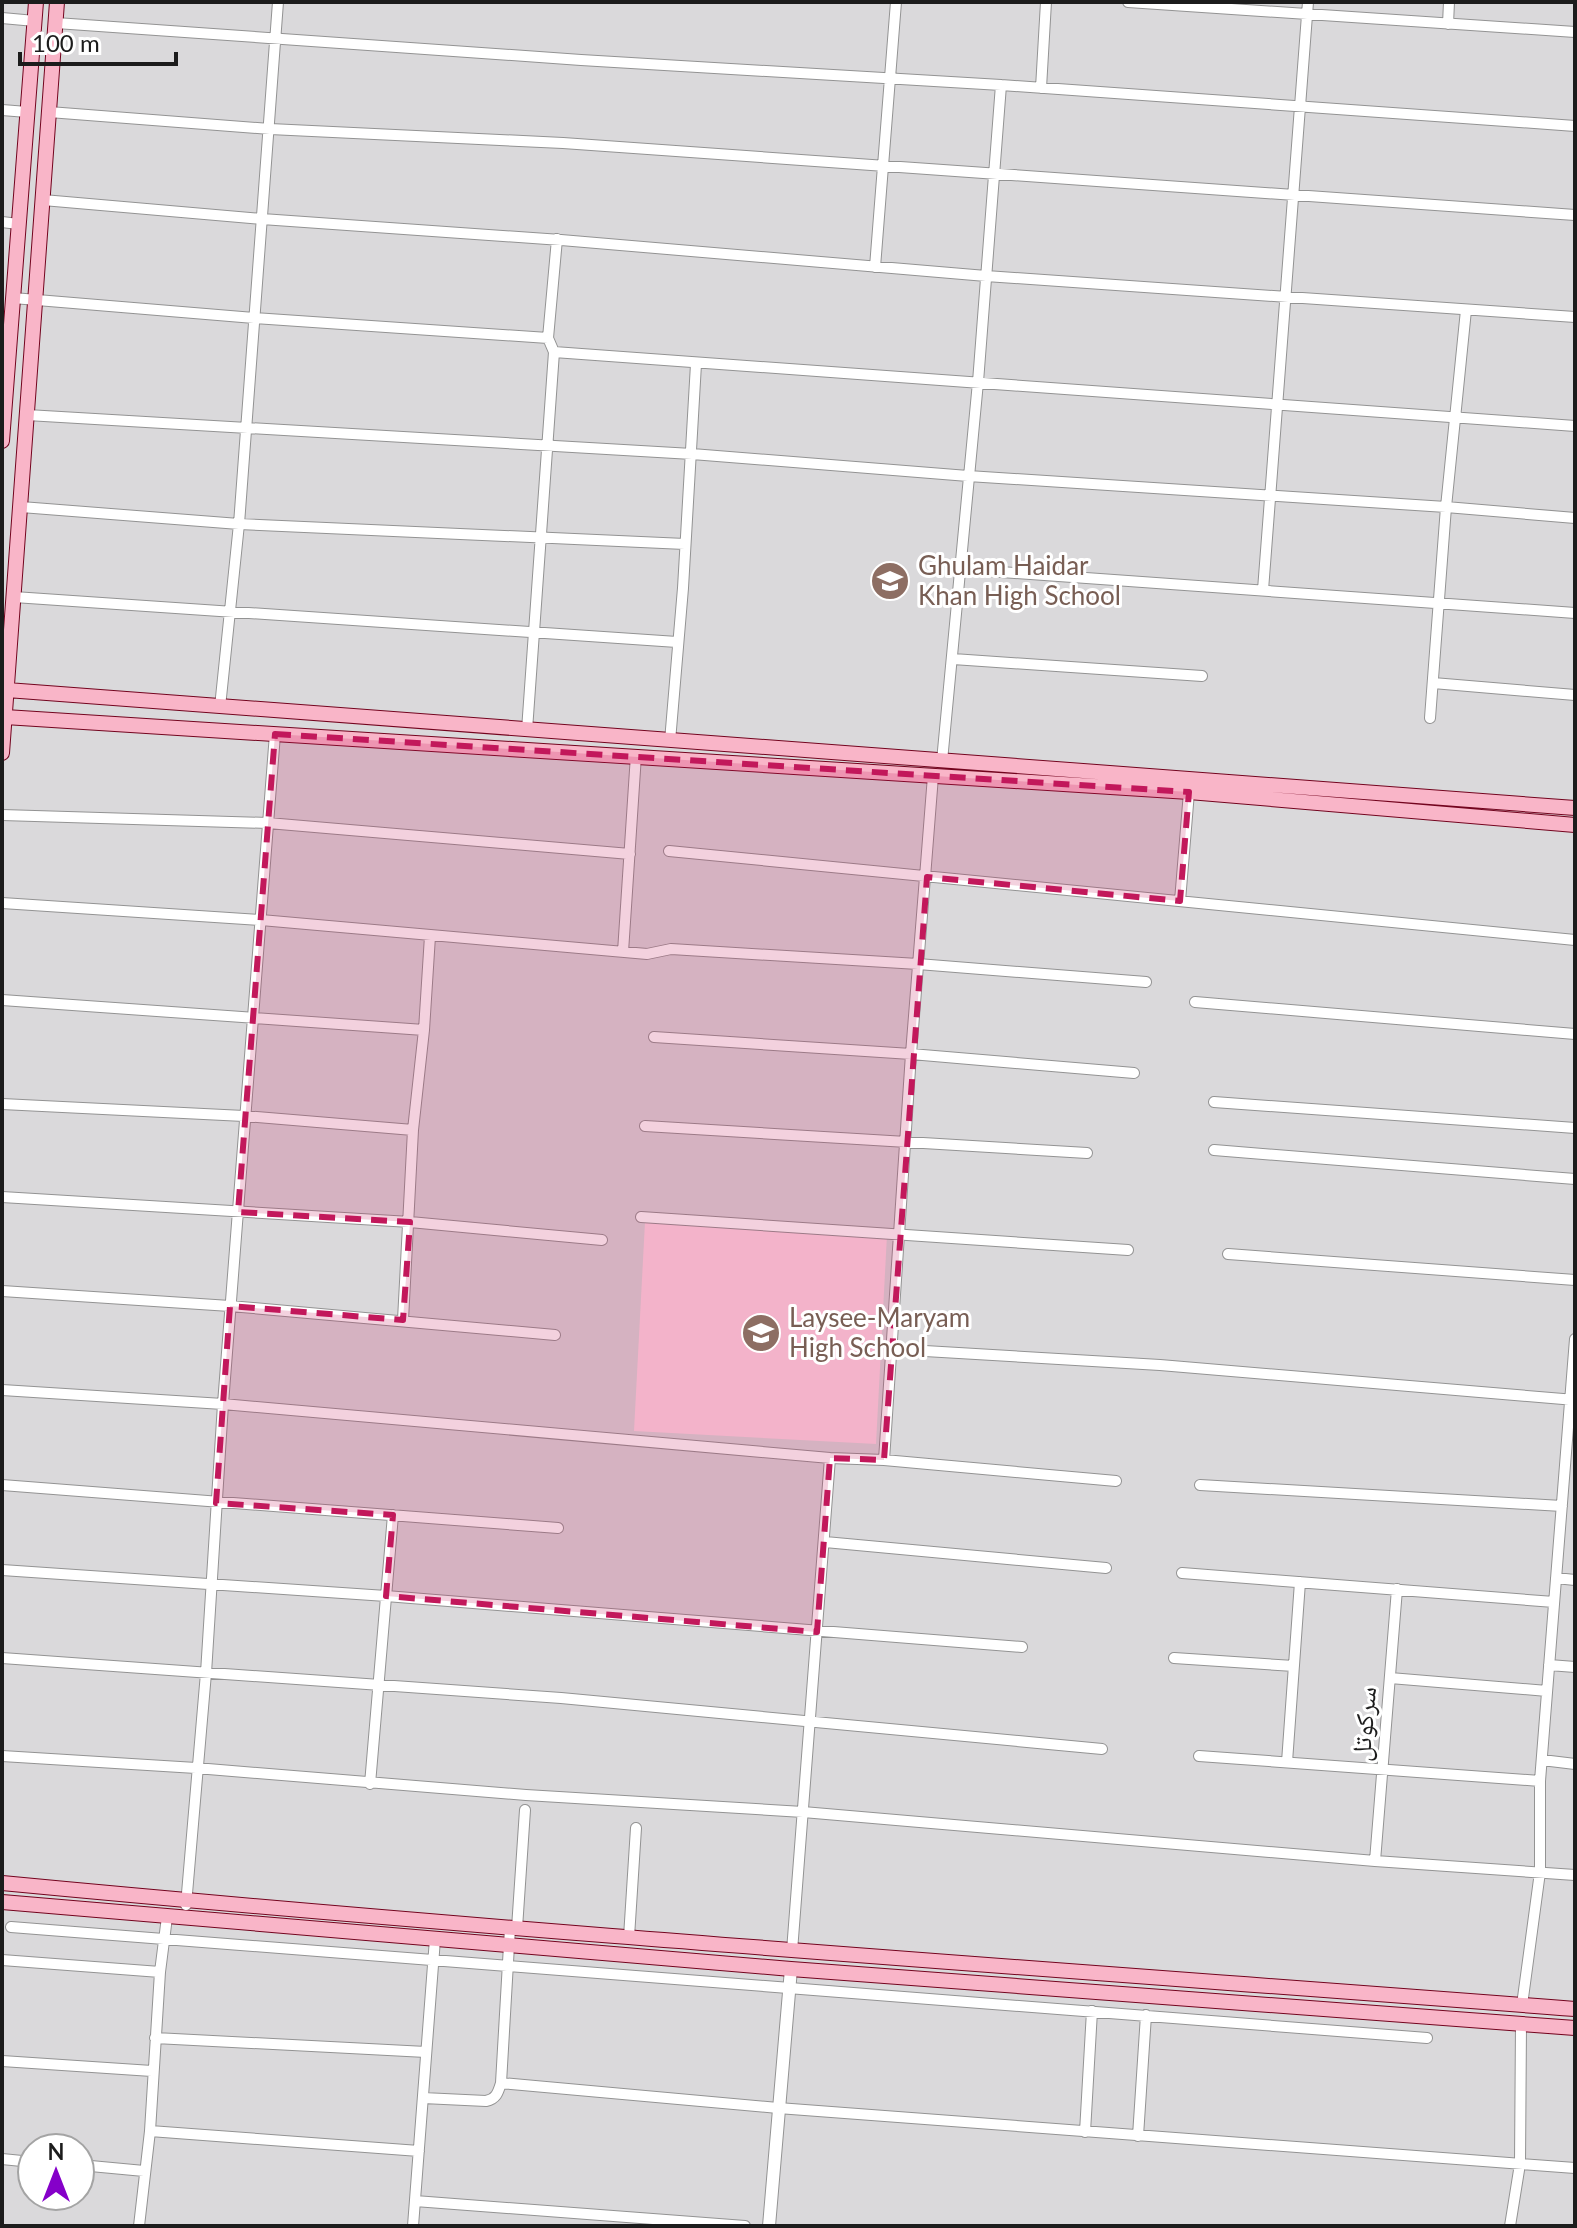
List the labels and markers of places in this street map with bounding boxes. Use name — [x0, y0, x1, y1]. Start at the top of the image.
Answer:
place label: Ghulam Haidar Khan High School — [918, 549, 1121, 611]
school or university icon: Ghulam Haidar Khan High School — [869, 560, 911, 602]
place label: Laysee-Maryam High School — [789, 1301, 970, 1363]
school or university icon: Laysee-Maryam High School — [740, 1312, 782, 1354]

